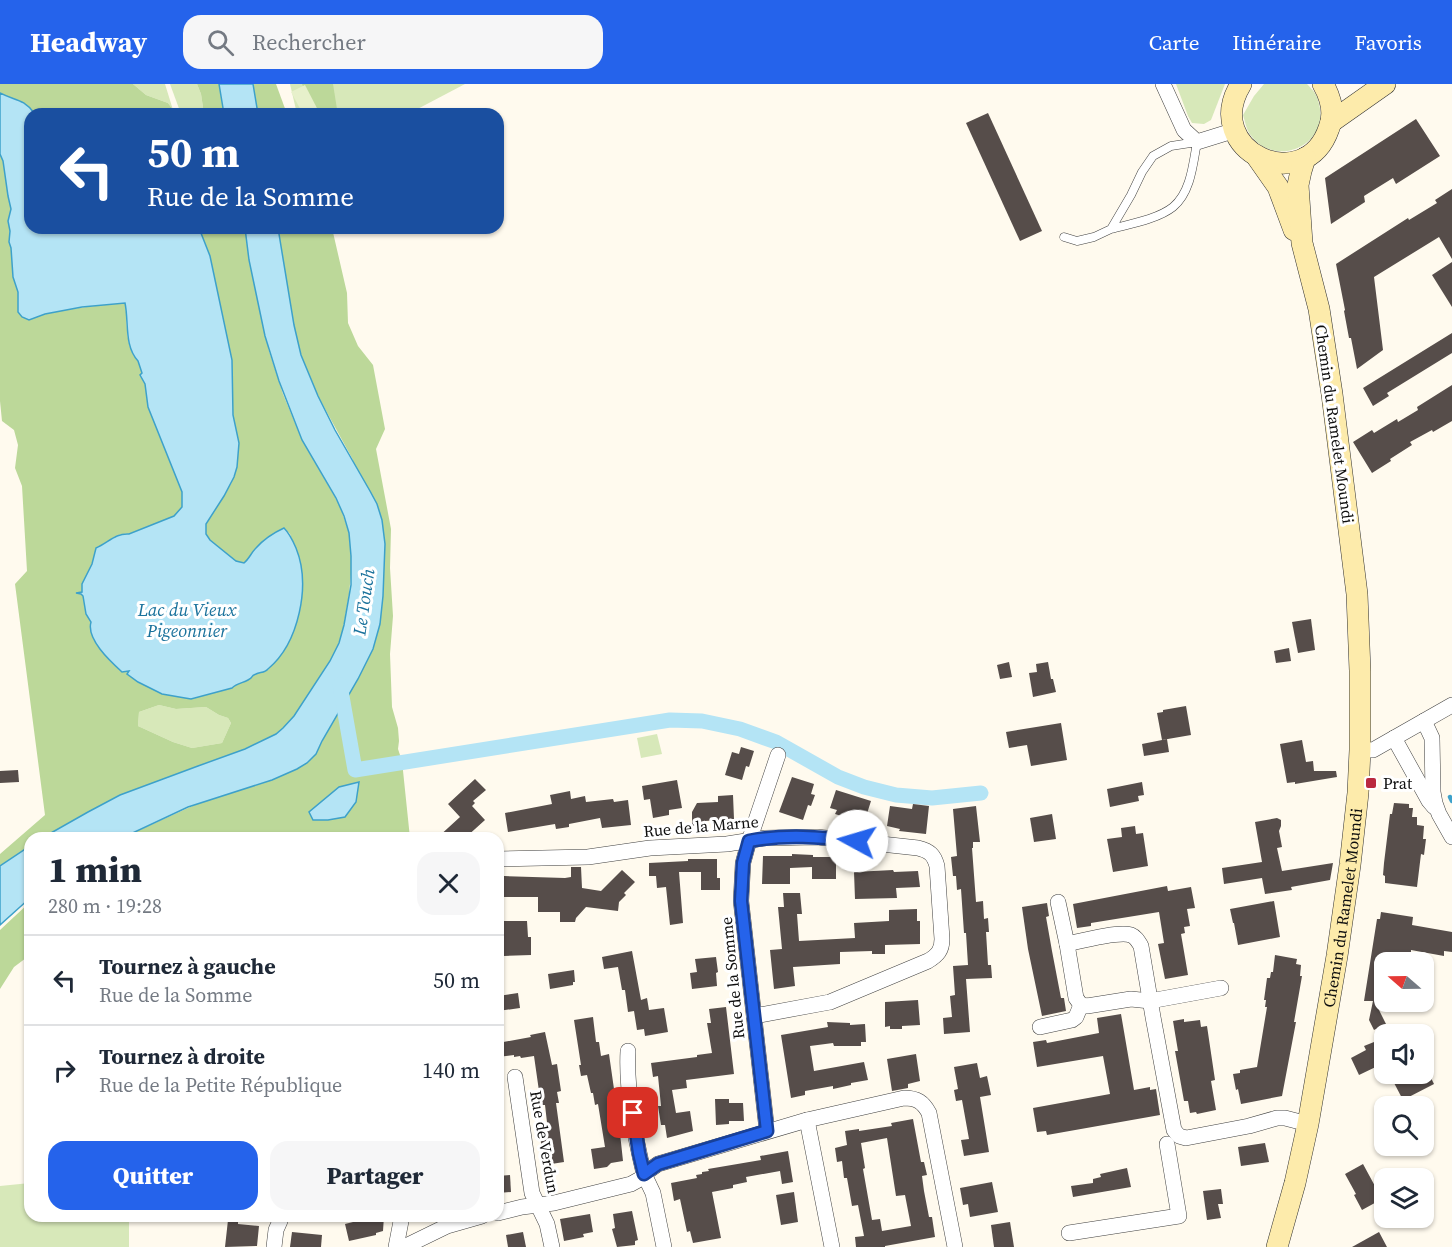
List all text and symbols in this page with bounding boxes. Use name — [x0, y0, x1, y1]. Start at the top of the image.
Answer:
search box — [183, 15, 603, 69]
text: Headway — [30, 23, 147, 61]
icon: search — [204, 26, 237, 59]
text: Rechercher — [252, 27, 366, 57]
text: Carte — [1149, 28, 1199, 57]
text: Itinéraire — [1232, 28, 1321, 57]
text: Favoris — [1354, 28, 1422, 57]
text: 50 m — [147, 123, 240, 181]
icon: left — [48, 132, 126, 210]
text: Rue de la Somme — [147, 178, 354, 215]
street label: Chemin du Ramelet Moundi — [1310, 323, 1360, 525]
water label: Le Touch — [346, 567, 381, 638]
water label: Lac du Vieux Pigeonnier — [137, 597, 237, 643]
place label: Prat — [1383, 772, 1413, 794]
marker: Prat — [1364, 776, 1378, 790]
street label: Chemin du Ramelet Moundi — [1317, 807, 1367, 1009]
position arrow — [825, 809, 889, 873]
street label: Rue de la Marne — [642, 810, 760, 842]
text: 1 min — [48, 845, 142, 894]
button: close — [417, 852, 480, 915]
text: 280 m · 19:28 — [48, 892, 162, 920]
street label: Rue de la Somme — [715, 916, 749, 1040]
text: Tournez à gauche — [99, 951, 276, 981]
north arrow — [1374, 952, 1434, 1012]
map controls — [1374, 952, 1434, 1228]
icon: left — [48, 964, 81, 997]
text: 50 m — [433, 965, 480, 995]
text: Rue de la Somme — [99, 981, 252, 1009]
button: sound — [1374, 1024, 1434, 1084]
text: Tournez à droite — [99, 1041, 265, 1071]
icon: right — [48, 1054, 81, 1087]
text: 140 m — [422, 1055, 480, 1085]
text: Rue de la Petite République — [99, 1071, 342, 1099]
pin — [607, 1087, 658, 1138]
street label: Rue de Verdun — [525, 1089, 565, 1195]
icon: arrive — [616, 1096, 649, 1129]
button: search — [1374, 1096, 1434, 1156]
button: Quitter — [48, 1141, 258, 1210]
button: Partager — [270, 1141, 480, 1210]
button: layers — [1374, 1168, 1434, 1228]

